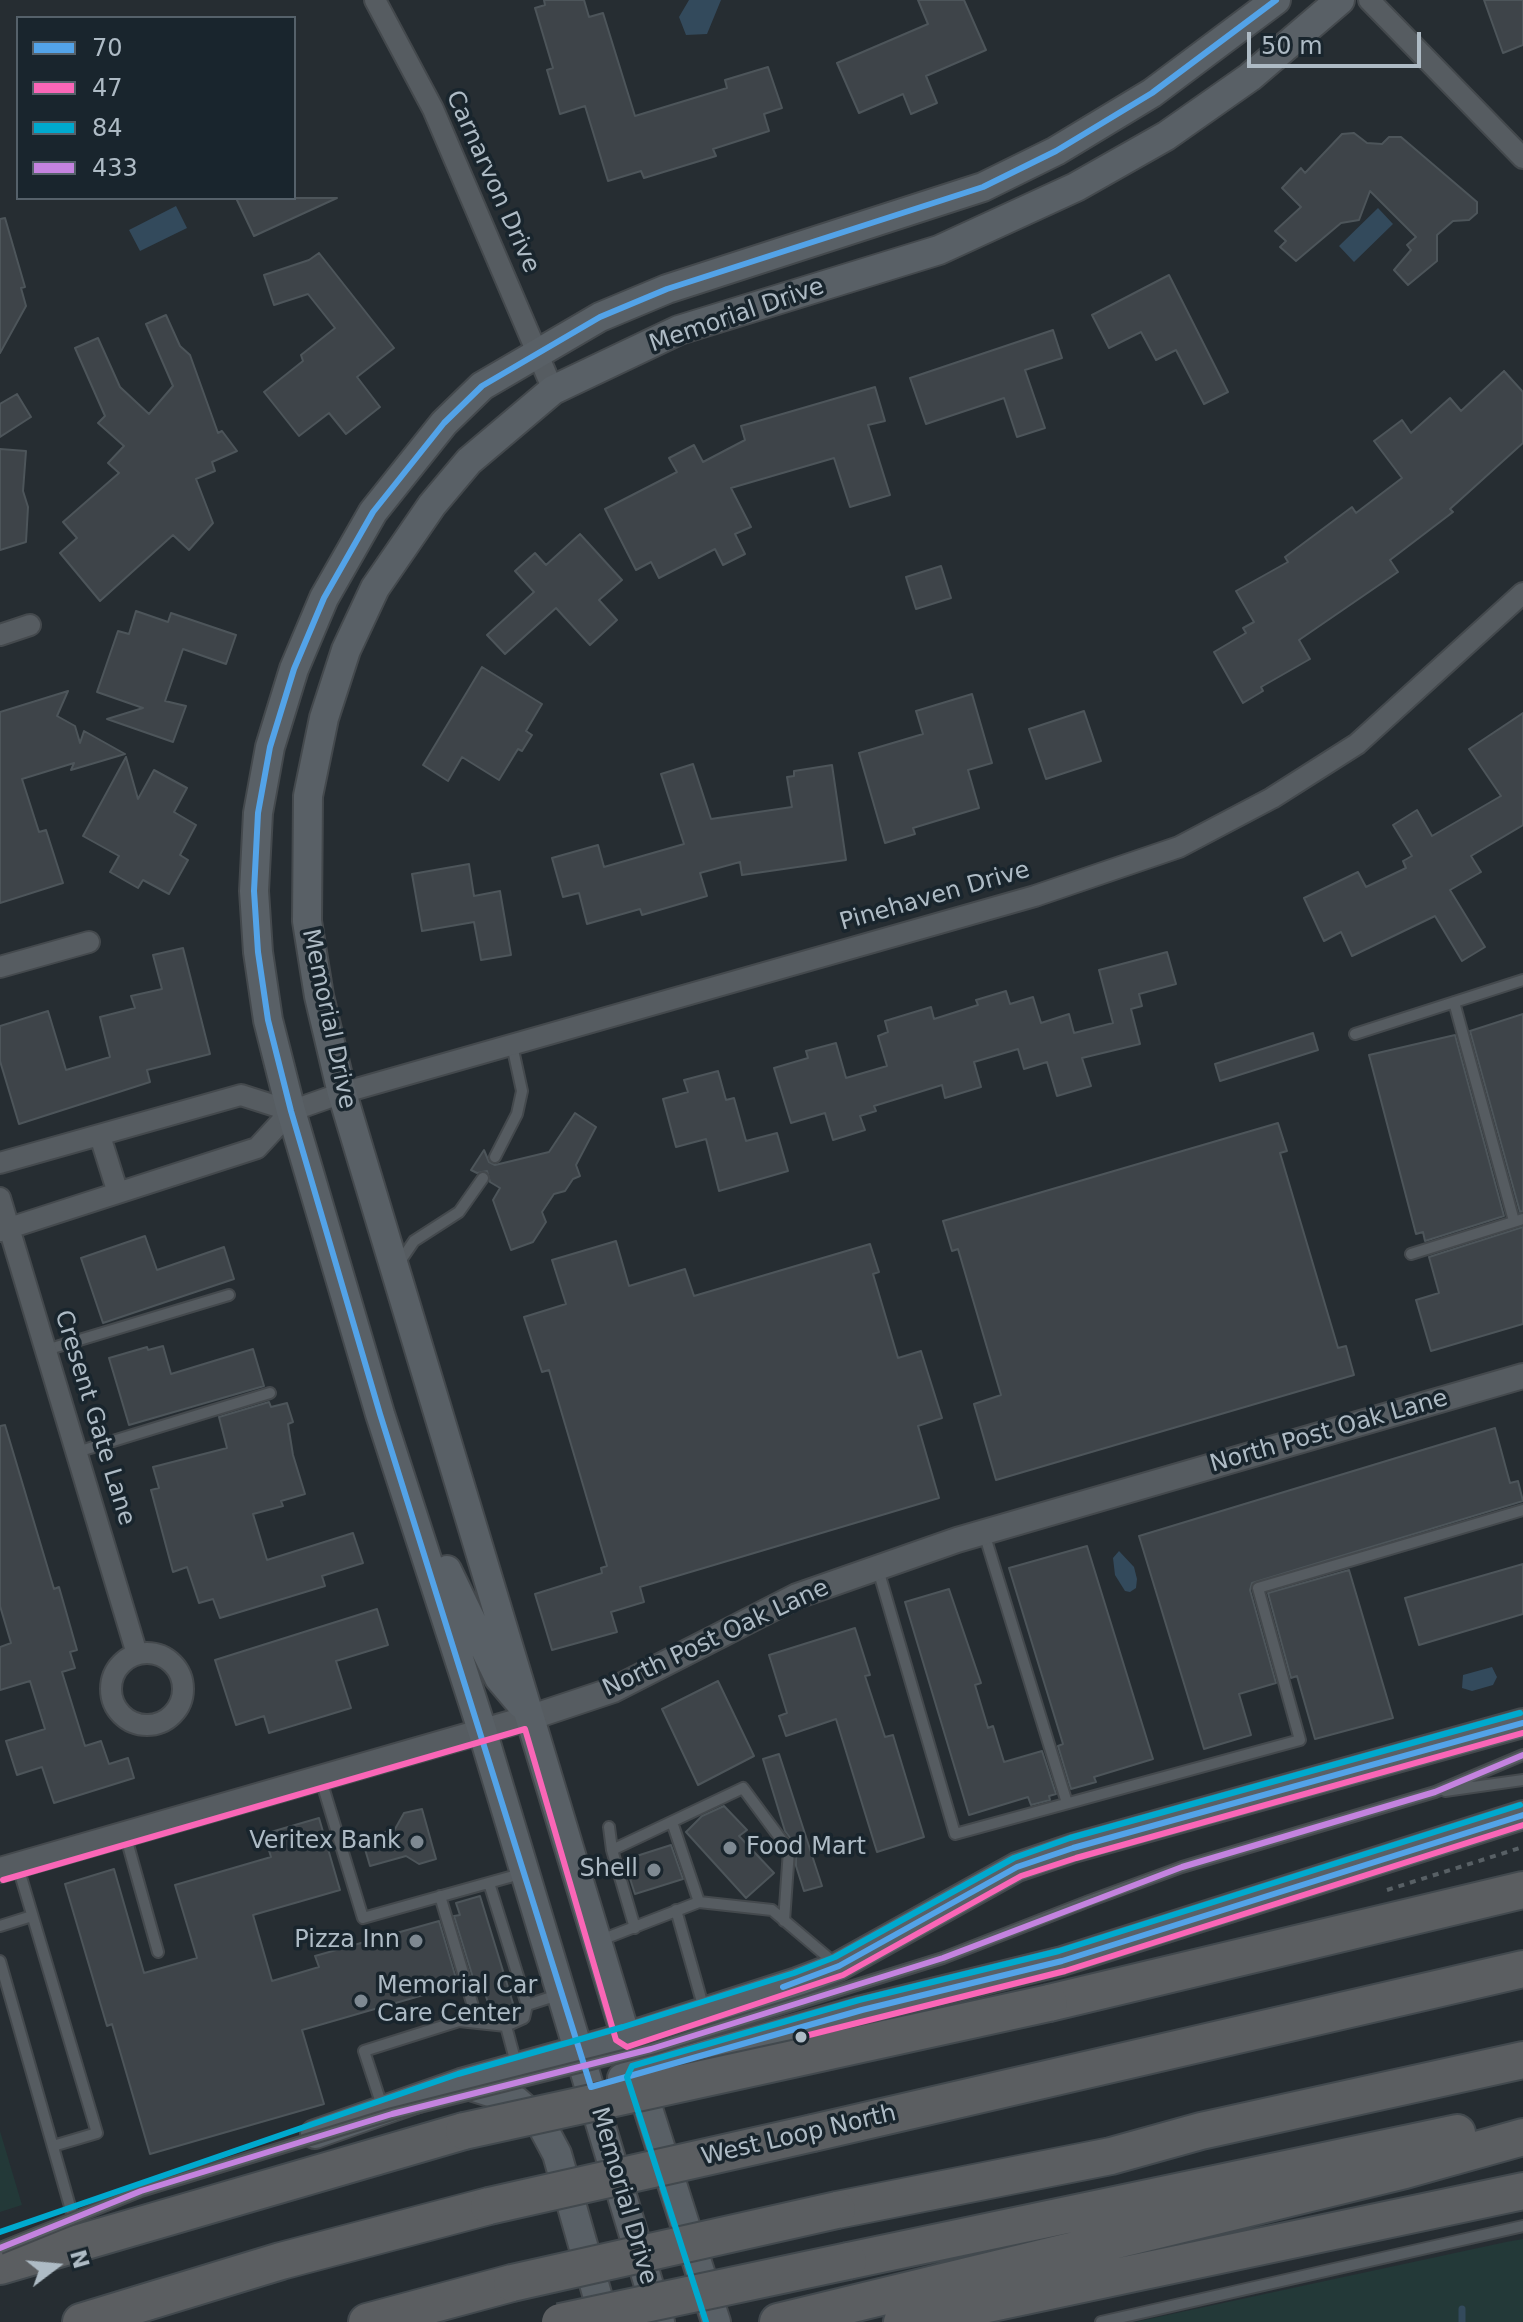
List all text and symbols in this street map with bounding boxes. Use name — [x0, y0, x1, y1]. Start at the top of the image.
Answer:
legend — [16, 16, 296, 200]
scale bar — [1251, 16, 1425, 66]
text: 50 m — [1261, 32, 1323, 60]
text: 70 — [92, 34, 123, 62]
text: 47 — [92, 74, 123, 102]
street label: Carnarvon Drive — [439, 86, 545, 278]
text: 84 — [92, 114, 123, 142]
text: 433 — [92, 154, 138, 182]
street label: Memorial Drive — [646, 273, 828, 359]
street label: Pinehaven Drive — [837, 856, 1033, 938]
street label: Memorial Drive — [295, 926, 361, 1112]
street label: Cresent Gate Lane — [48, 1307, 140, 1529]
street label: North Post Oak Lane — [1207, 1384, 1451, 1480]
street label: North Post Oak Lane — [599, 1574, 833, 1704]
place label: Veritex Bank — [249, 1828, 401, 1856]
marker: Veritex Bank — [408, 1833, 426, 1851]
place label: Food Mart — [746, 1834, 866, 1862]
marker: Food Mart — [721, 1839, 739, 1857]
place label: Shell — [579, 1856, 638, 1884]
marker: Shell — [645, 1861, 663, 1879]
place label: Pizza Inn — [294, 1927, 400, 1955]
marker: Pizza Inn — [407, 1932, 425, 1950]
place label: Memorial Car Care Center — [377, 1973, 537, 2029]
marker: Memorial Car Care Center — [352, 1992, 370, 2010]
unlabelled marker — [793, 2029, 809, 2045]
street label: West Loop North — [699, 2100, 899, 2172]
street label: Memorial Drive — [584, 2104, 662, 2288]
north arrow — [16, 2226, 96, 2306]
text: N — [65, 2247, 94, 2272]

